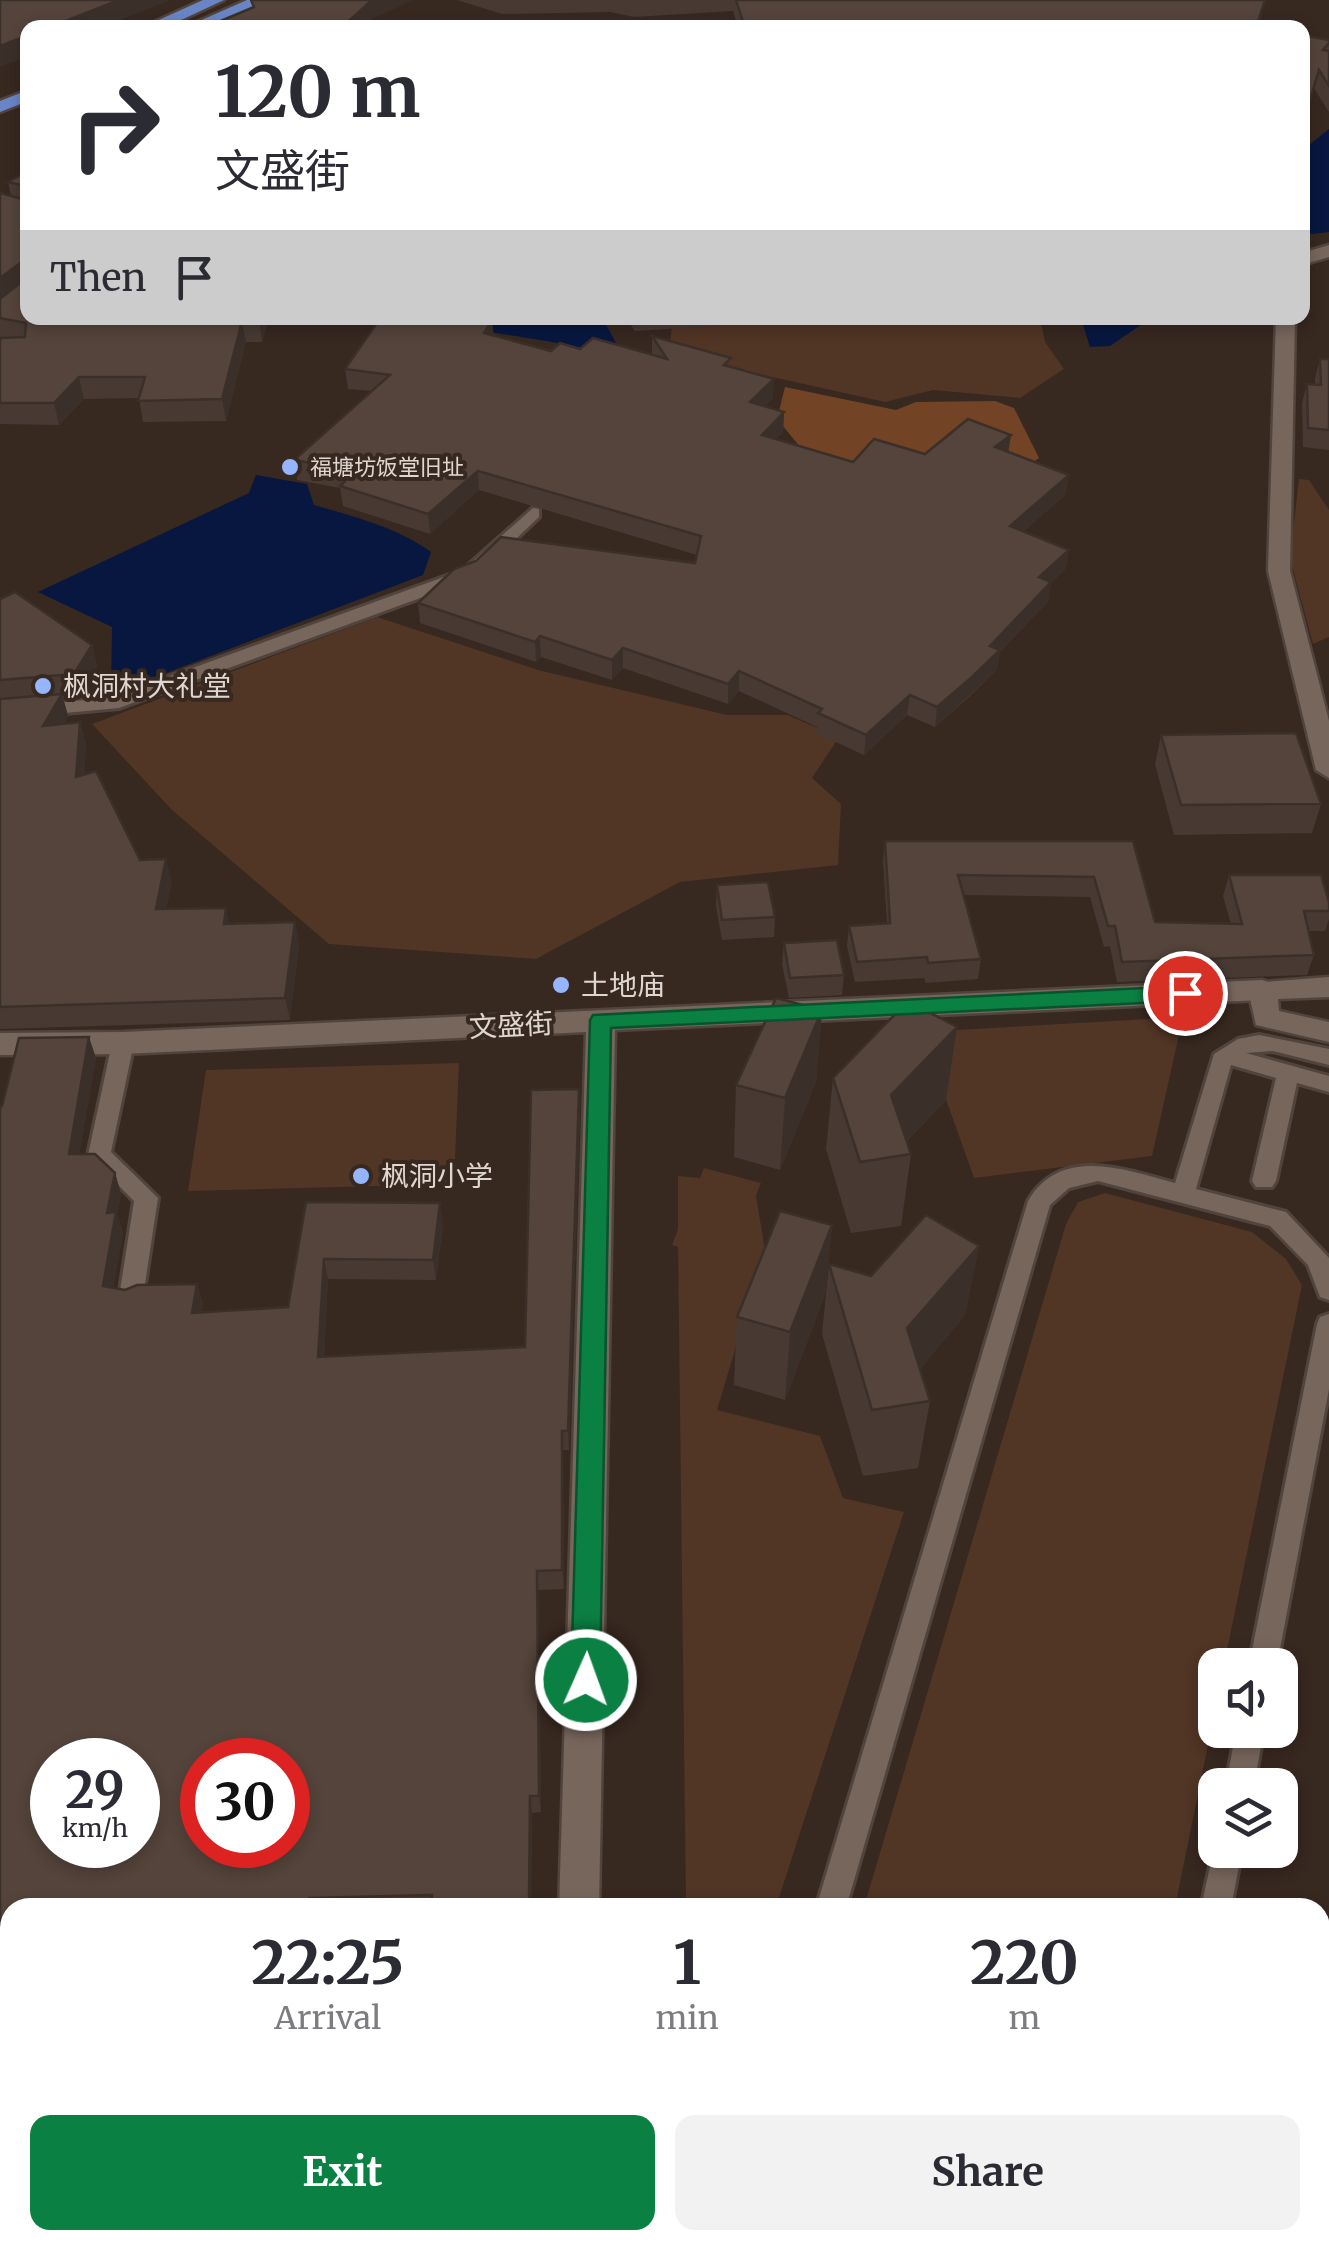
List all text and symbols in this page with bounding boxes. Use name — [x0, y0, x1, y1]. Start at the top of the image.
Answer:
text: 120 m — [215, 48, 420, 136]
icon: right — [50, 60, 180, 190]
text: 文盛街 — [215, 143, 350, 199]
icon: arrive — [167, 250, 222, 305]
text: Then — [50, 254, 147, 301]
place label: 福塘坊饭堂旧址 — [310, 453, 464, 481]
marker: 福塘坊饭堂旧址 — [279, 456, 301, 478]
place label: 枫洞村大礼堂 — [63, 668, 231, 704]
marker: 枫洞村大礼堂 — [32, 675, 54, 697]
pin — [1143, 951, 1228, 1036]
icon: arrive — [1158, 966, 1213, 1021]
place label: 土地庙 — [581, 967, 665, 1003]
marker: 土地庙 — [550, 974, 572, 996]
street label: 文盛街 — [468, 1005, 554, 1045]
place label: 枫洞小学 — [381, 1158, 493, 1194]
marker: 枫洞小学 — [350, 1165, 372, 1187]
position arrow — [534, 1628, 638, 1732]
map controls — [1198, 1648, 1298, 1868]
button: sound — [1198, 1648, 1298, 1748]
speed limit sign: 30 — [180, 1738, 310, 1868]
text: 29 — [65, 1759, 125, 1822]
button: layers — [1198, 1768, 1298, 1868]
text: km/h — [62, 1812, 128, 1844]
text: 22:25 — [251, 1925, 404, 2000]
text: 1 — [673, 1925, 701, 2000]
text: 220 — [970, 1925, 1079, 2000]
text: Arrival — [274, 1998, 381, 2038]
text: min — [655, 1998, 719, 2038]
text: m — [1009, 1998, 1040, 2038]
button: Exit — [30, 2115, 655, 2230]
button: Share — [675, 2115, 1300, 2230]

